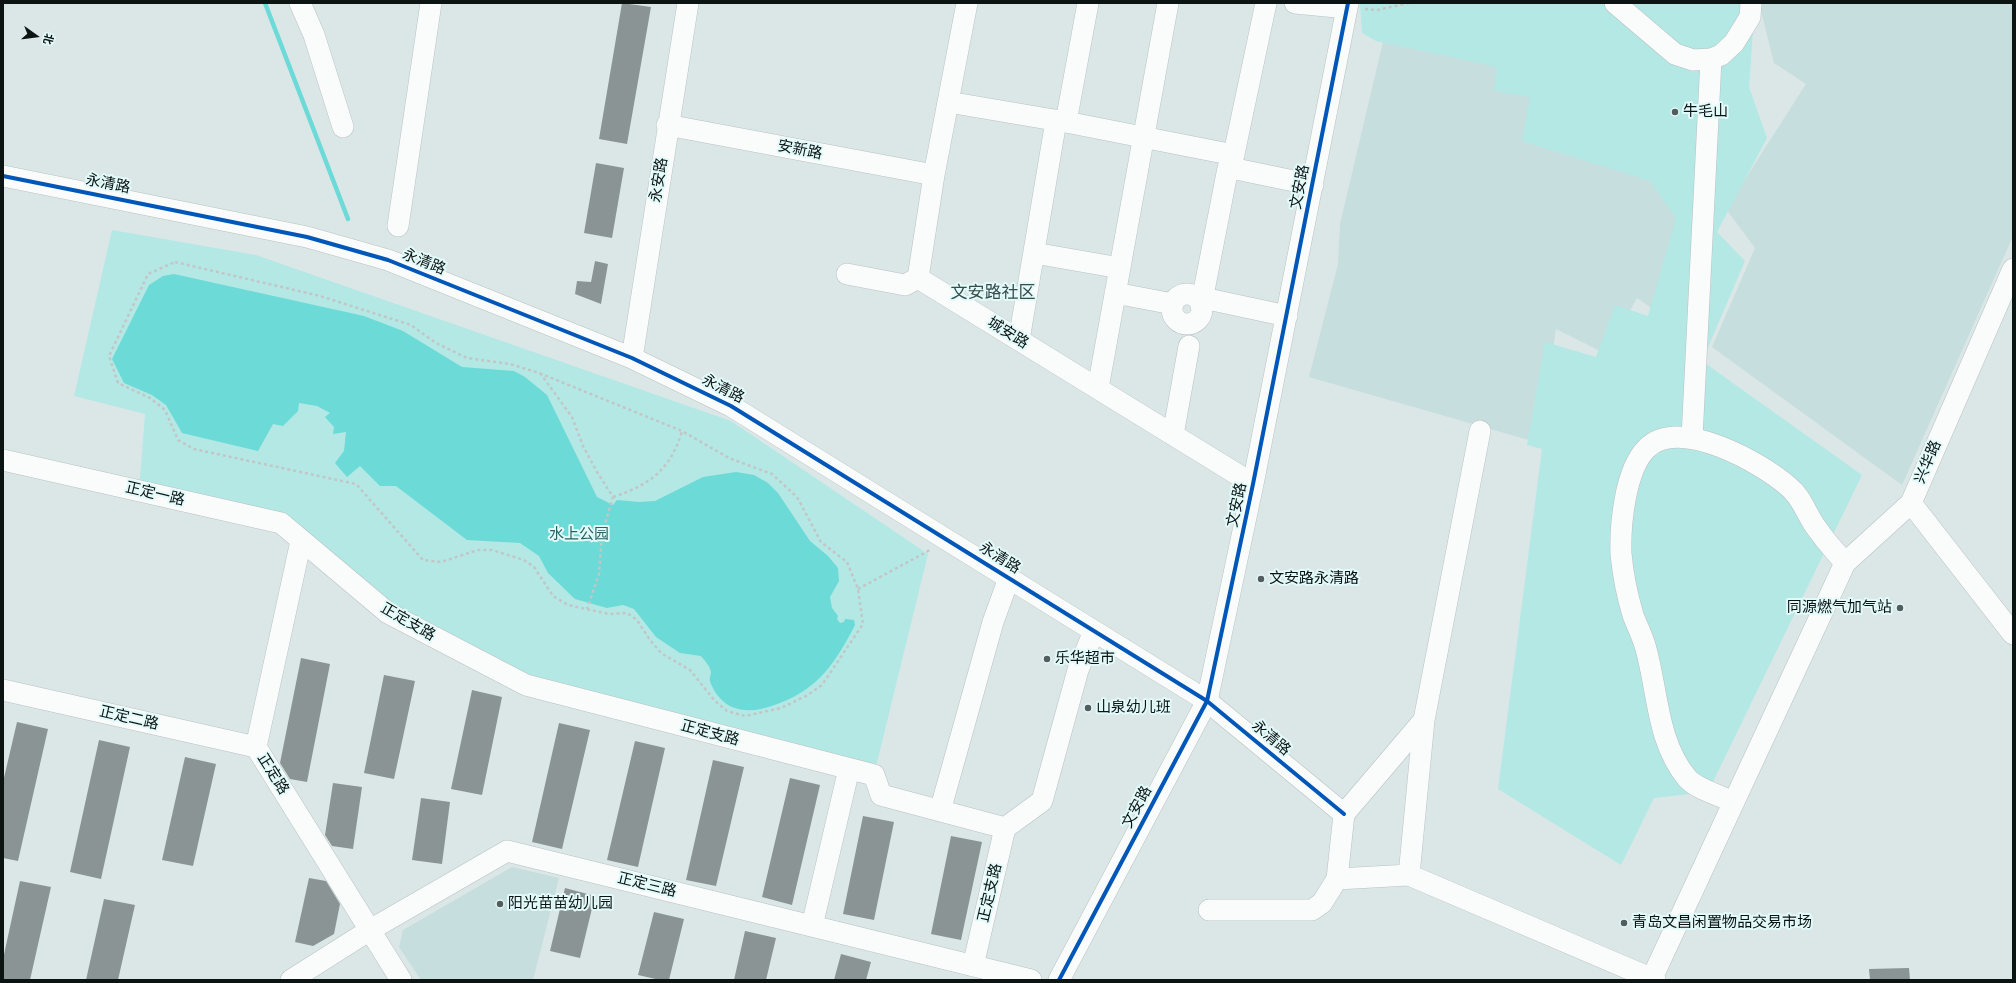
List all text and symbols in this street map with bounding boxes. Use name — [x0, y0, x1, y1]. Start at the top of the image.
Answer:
north arrow — [16, 16, 56, 56]
text: 北 — [40, 32, 56, 46]
place label: 牛毛山 — [1683, 103, 1728, 121]
marker: 牛毛山 — [1670, 107, 1680, 117]
street label: 安新路 — [776, 137, 824, 163]
street label: 永安路 — [647, 156, 671, 204]
street label: 文安路 — [1287, 163, 1313, 211]
street label: 永清路 — [84, 171, 132, 197]
street label: 永清路 — [400, 245, 448, 279]
district label: 文安路社区 — [951, 283, 1035, 303]
street label: 城安路 — [984, 313, 1032, 353]
street label: 永清路 — [699, 371, 747, 407]
street label: 兴华路 — [1911, 438, 1945, 486]
street label: 正定一路 — [124, 478, 186, 510]
street label: 文安路 — [1224, 481, 1250, 529]
park label: 水上公园 — [549, 526, 609, 544]
street label: 永清路 — [976, 538, 1024, 578]
place label: 文安路永清路 — [1269, 570, 1359, 588]
marker: 文安路永清路 — [1256, 574, 1266, 584]
street label: 正定支路 — [378, 599, 438, 645]
place label: 同源燃气加气站 — [1787, 599, 1892, 617]
marker: 同源燃气加气站 — [1895, 603, 1905, 613]
place label: 乐华超市 — [1055, 650, 1115, 668]
marker: 乐华超市 — [1042, 654, 1052, 664]
place label: 山泉幼儿班 — [1096, 699, 1171, 717]
street label: 正定二路 — [98, 702, 160, 734]
marker: 山泉幼儿班 — [1083, 703, 1093, 713]
street label: 正定支路 — [679, 717, 741, 749]
street label: 永清路 — [1248, 717, 1294, 759]
street label: 正定路 — [253, 750, 293, 798]
street label: 文安路 — [1118, 783, 1156, 831]
street label: 正定支路 — [974, 862, 1006, 924]
street label: 正定三路 — [616, 869, 678, 901]
place label: 阳光苗苗幼儿园 — [508, 895, 613, 913]
marker: 阳光苗苗幼儿园 — [495, 899, 505, 909]
place label: 青岛文昌闲置物品交易市场 — [1632, 914, 1812, 932]
marker: 青岛文昌闲置物品交易市场 — [1619, 918, 1629, 928]

